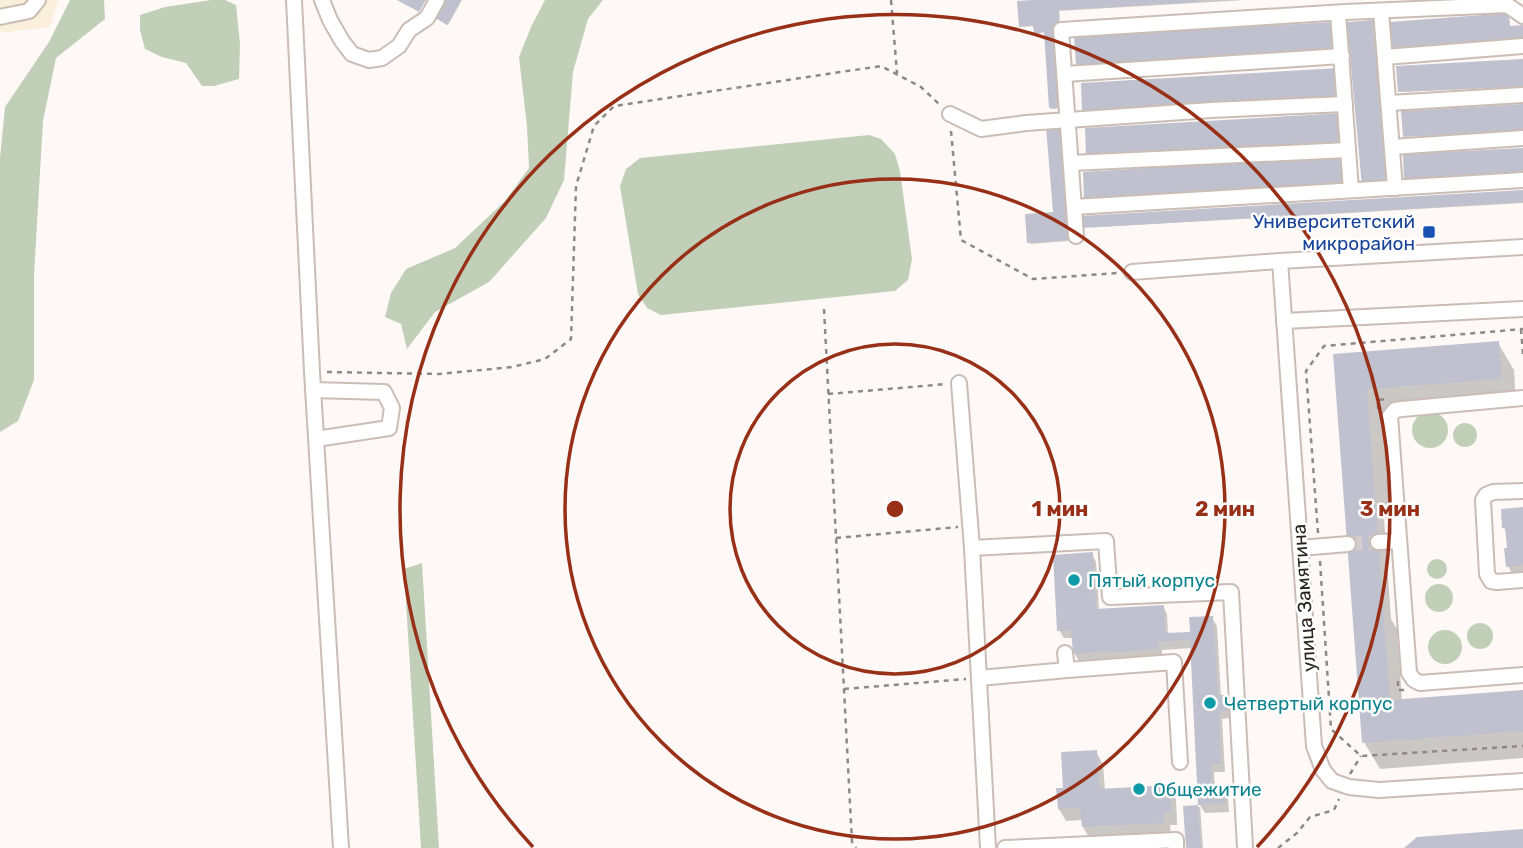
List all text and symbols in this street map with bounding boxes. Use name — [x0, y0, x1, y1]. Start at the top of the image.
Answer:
place label: Университетский микрорайон — [1253, 210, 1415, 255]
marker: Университетский микрорайон — [1421, 224, 1437, 240]
text: 1 мин — [1032, 496, 1088, 521]
text: 2 мин — [1195, 496, 1255, 521]
text: 3 мин — [1360, 496, 1420, 521]
centre of rings — [883, 497, 907, 521]
street label: улица Замятина — [1287, 523, 1321, 673]
place label: Пятый корпус — [1088, 569, 1215, 592]
marker: Пятый корпус — [1066, 572, 1082, 588]
place label: Четвертый корпус — [1224, 692, 1393, 715]
marker: Четвертый корпус — [1202, 695, 1218, 711]
place label: Общежитие — [1153, 778, 1262, 801]
marker: Общежитие — [1131, 781, 1147, 797]

